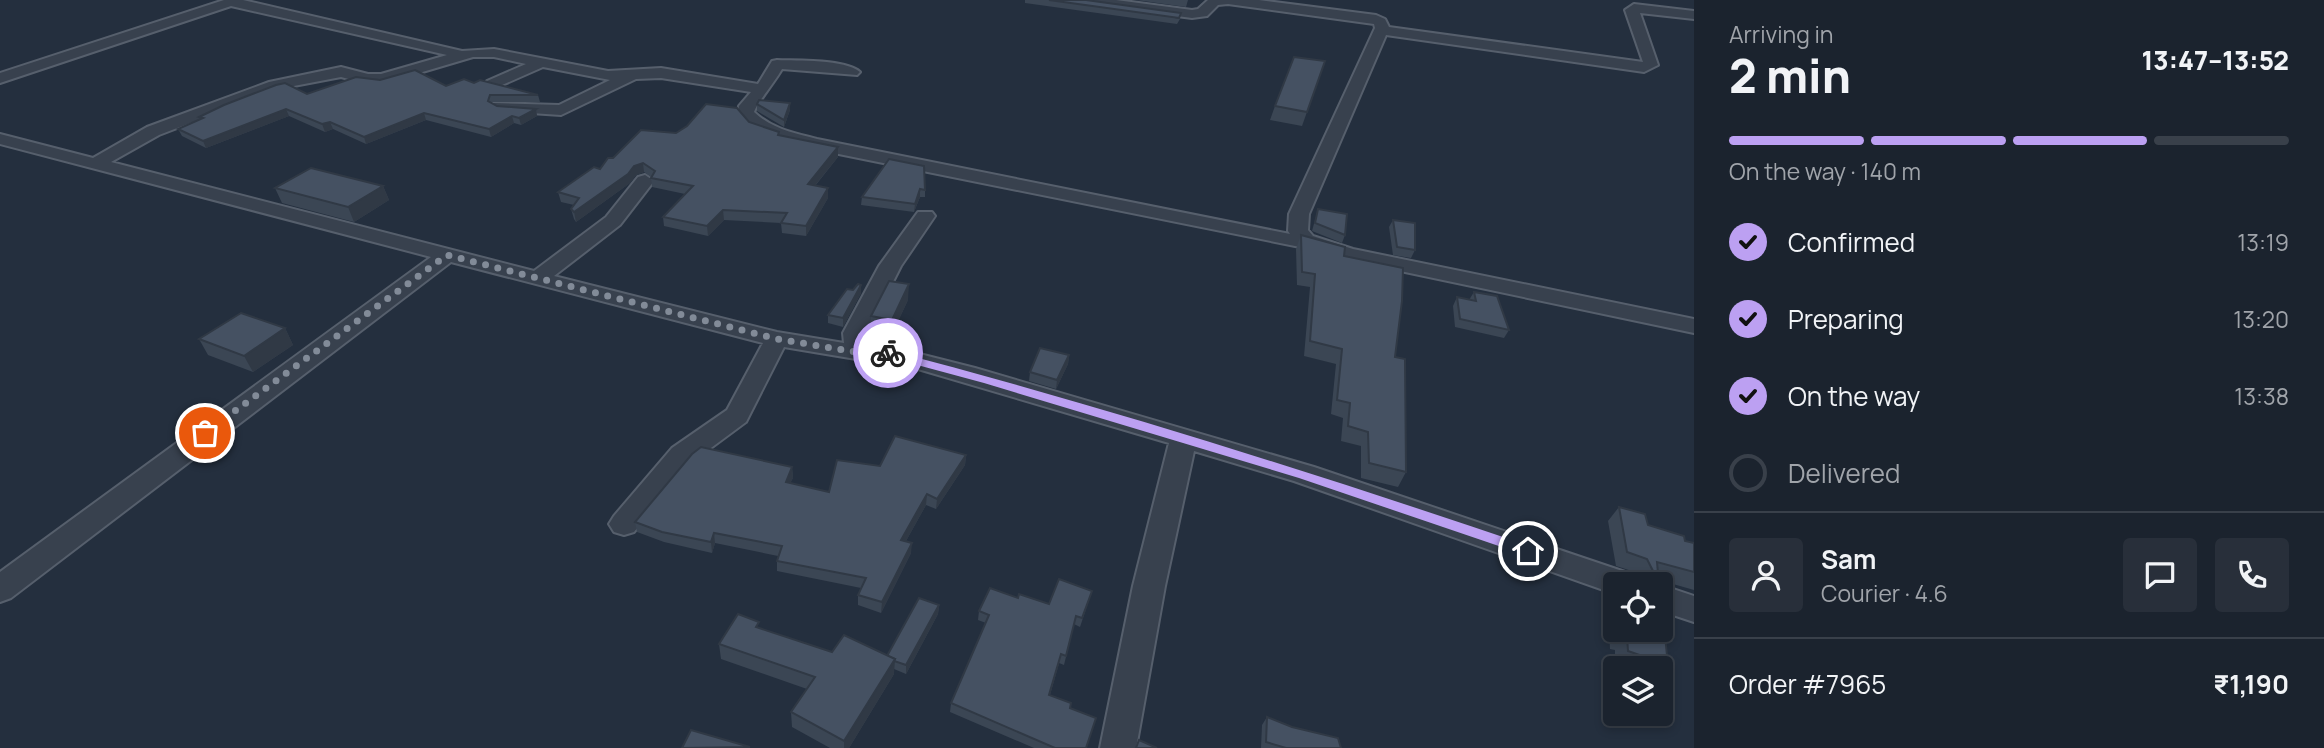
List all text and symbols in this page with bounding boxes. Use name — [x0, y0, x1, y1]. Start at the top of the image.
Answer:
text: Arriving in — [1729, 18, 1834, 50]
text: 13:47–13:52 — [2142, 42, 2289, 78]
text: 2 min — [1729, 44, 1851, 107]
text: On the way · 140 m — [1729, 155, 1921, 187]
icon: check — [1729, 223, 1767, 261]
text: Confirmed — [1788, 224, 1915, 260]
text: 13:19 — [2237, 226, 2289, 258]
icon: check — [1729, 300, 1767, 338]
text: Preparing — [1788, 301, 1904, 337]
text: 13:20 — [2233, 303, 2289, 335]
courier — [853, 318, 923, 388]
icon: bike — [869, 334, 907, 372]
icon: check — [1729, 377, 1767, 415]
text: On the way — [1788, 378, 1920, 414]
text: 13:38 — [2234, 380, 2289, 412]
pin — [175, 403, 235, 463]
icon: bag — [186, 414, 224, 452]
text: Delivered — [1788, 455, 1900, 491]
pin — [1498, 521, 1558, 581]
icon: home — [1509, 532, 1547, 570]
button: person — [1729, 538, 1803, 612]
button: chat — [2123, 538, 2197, 612]
button: phone — [2215, 538, 2289, 612]
text: Sam — [1821, 541, 1876, 577]
map controls — [1603, 572, 1673, 726]
button: locate — [1603, 572, 1673, 642]
text: Courier · 4.6 — [1821, 577, 1948, 609]
button: layers — [1603, 656, 1673, 726]
text: Order #7965 — [1729, 666, 1886, 702]
text: ₹1,190 — [2213, 666, 2289, 702]

